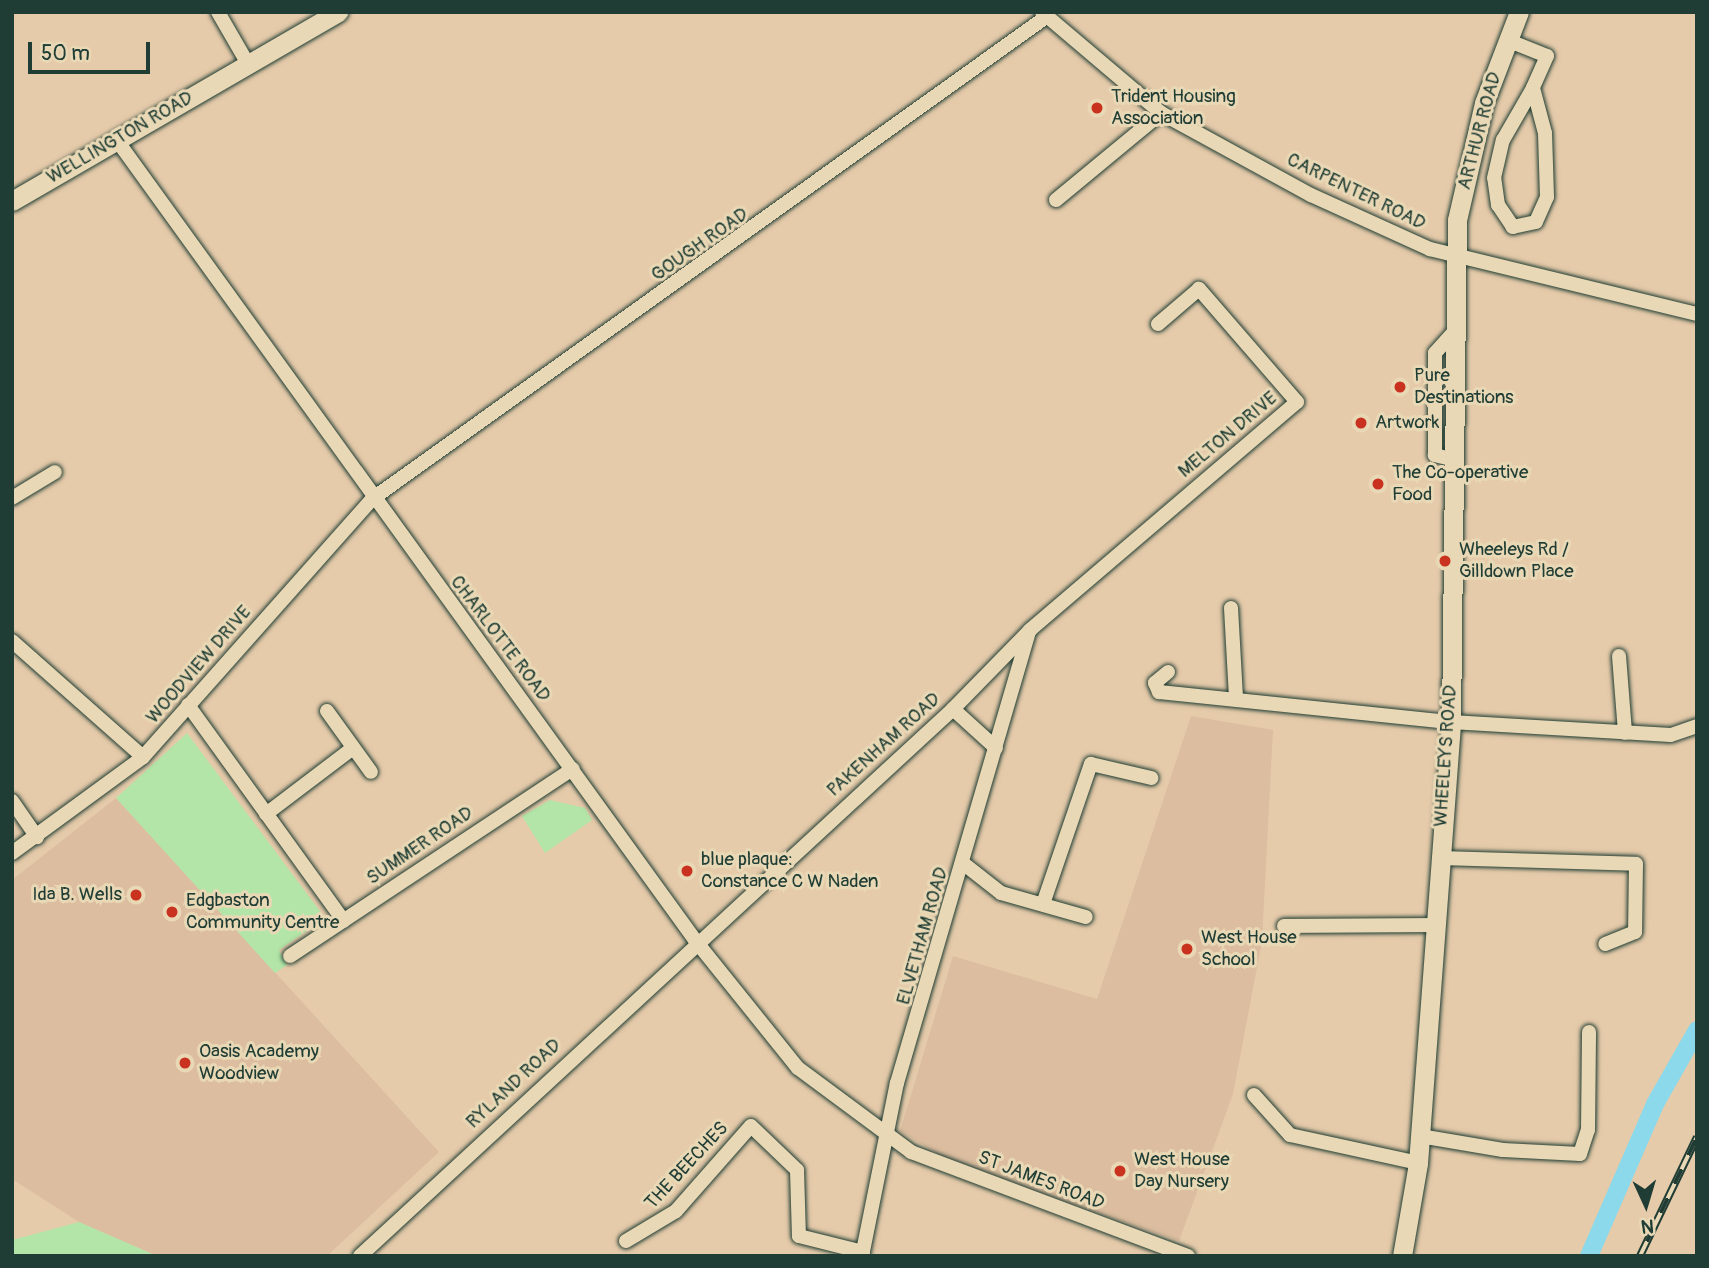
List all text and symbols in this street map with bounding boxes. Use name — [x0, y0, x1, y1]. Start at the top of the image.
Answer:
scale bar — [32, 28, 154, 72]
text: 50 m — [41, 40, 90, 67]
street label: ARTHUR ROAD — [1453, 70, 1507, 192]
place label: Trident Housing Association — [1111, 86, 1236, 130]
street label: WELLINGTON ROAD — [43, 87, 197, 189]
marker: Trident Housing Association — [1089, 100, 1105, 116]
street label: CARPENTER ROAD — [1283, 149, 1429, 235]
street label: GOUGH ROAD — [647, 203, 753, 287]
place label: Pure Destinations — [1414, 365, 1514, 409]
marker: Pure Destinations — [1392, 379, 1408, 395]
street label: MELTON DRIVE — [1174, 387, 1282, 483]
place label: Artwork — [1375, 412, 1440, 434]
marker: Artwork — [1353, 415, 1369, 431]
place label: The Co-operative Food — [1392, 462, 1528, 506]
marker: The Co-operative Food — [1370, 476, 1386, 492]
place label: Wheeleys Rd / Gilldown Place — [1459, 539, 1574, 583]
marker: Wheeleys Rd / Gilldown Place — [1437, 553, 1453, 569]
street label: CHARLOTTE ROAD — [445, 571, 555, 707]
street label: WOODVIEW DRIVE — [142, 601, 256, 729]
street label: WHEELEYS ROAD — [1430, 684, 1462, 828]
street label: PAKENHAM ROAD — [823, 688, 945, 802]
street label: SUMMER ROAD — [363, 802, 477, 890]
place label: blue plaque: Constance C W Naden — [701, 849, 879, 893]
marker: blue plaque: Constance C W Naden — [679, 863, 695, 879]
street label: ELVETHAM ROAD — [892, 865, 954, 1007]
place label: Ida B. Wells — [32, 884, 122, 906]
marker: Ida B. Wells — [128, 887, 144, 903]
place label: Edgbaston Community Centre — [186, 890, 339, 934]
marker: Edgbaston Community Centre — [164, 904, 180, 920]
place label: West House School — [1201, 927, 1297, 971]
marker: West House School — [1179, 941, 1195, 957]
street label: RYLAND ROAD — [462, 1034, 566, 1134]
place label: Oasis Academy Woodview — [199, 1041, 319, 1085]
marker: Oasis Academy Woodview — [177, 1055, 193, 1071]
street label: THE BEECHES — [641, 1117, 733, 1215]
street label: ST JAMES ROAD — [975, 1146, 1107, 1216]
place label: West House Day Nursery — [1134, 1149, 1230, 1193]
marker: West House Day Nursery — [1112, 1163, 1128, 1179]
north arrow — [1611, 1170, 1681, 1240]
text: N — [1640, 1214, 1655, 1238]

